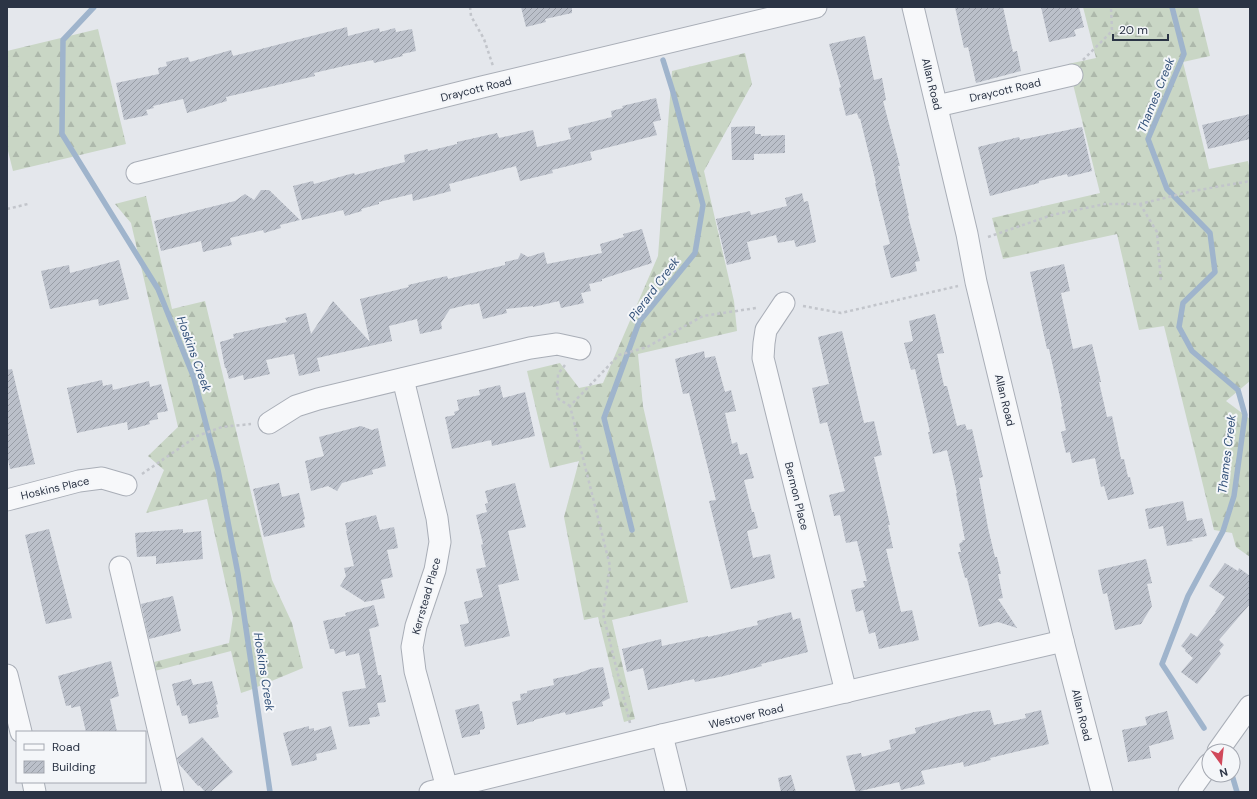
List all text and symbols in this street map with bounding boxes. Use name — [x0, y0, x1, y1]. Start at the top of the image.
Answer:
scale bar — [1113, 16, 1168, 42]
text: 20 m — [1119, 22, 1148, 38]
water label: Thames Creek — [1134, 54, 1179, 135]
street label: Allan Road — [919, 57, 945, 112]
street label: Draycott Road — [439, 73, 513, 105]
street label: Draycott Road — [968, 75, 1042, 105]
water label: Pierard Creek — [625, 253, 684, 324]
water label: Hoskins Creek — [173, 314, 215, 395]
street label: Allan Road — [992, 373, 1018, 428]
water label: Thames Creek — [1214, 413, 1240, 495]
street label: Bermon Place — [782, 460, 812, 532]
street label: Hoskins Place — [19, 473, 91, 503]
street label: Kerrstead Place — [408, 556, 444, 636]
water label: Hoskins Creek — [250, 631, 278, 713]
street label: Allan Road — [1069, 688, 1095, 743]
street label: Westover Road — [707, 701, 785, 731]
legend — [16, 731, 146, 783]
text: Road — [52, 739, 80, 755]
north arrow — [1201, 743, 1241, 783]
text: Building — [52, 759, 96, 775]
text: N — [1218, 765, 1229, 780]

